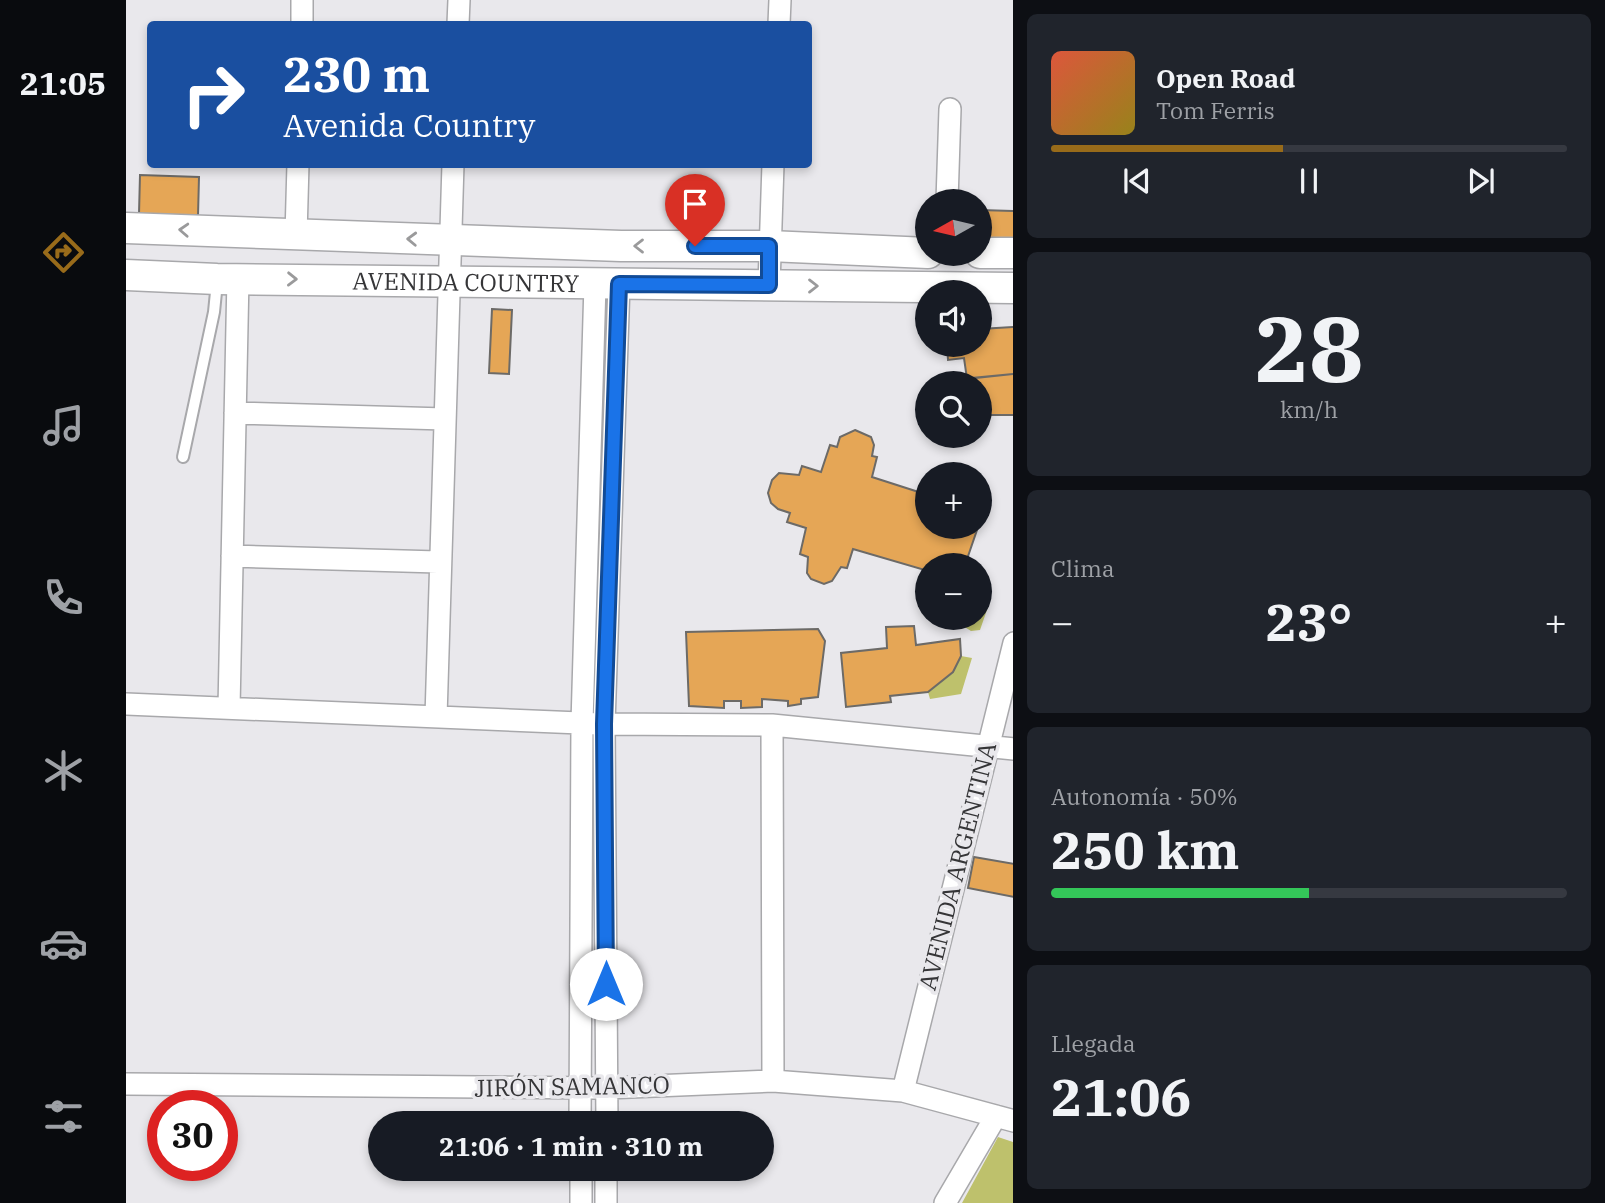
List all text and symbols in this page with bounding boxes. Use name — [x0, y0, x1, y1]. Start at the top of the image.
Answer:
text: 230 m — [283, 42, 430, 105]
icon: right — [168, 49, 259, 140]
text: Open Road — [1156, 61, 1295, 95]
text: 21:05 — [20, 62, 106, 104]
text: Tom Ferris — [1156, 95, 1275, 125]
text: Avenida Country — [283, 104, 535, 146]
icon: previous — [1118, 162, 1156, 200]
icon: pause — [1290, 162, 1328, 200]
icon: next — [1462, 162, 1500, 200]
pin — [665, 174, 725, 246]
icon: arrive — [676, 185, 714, 223]
north arrow — [915, 189, 992, 266]
map controls — [915, 189, 992, 630]
one-way arrow — [178, 223, 189, 238]
icon: directions — [39, 228, 88, 277]
one-way arrow — [406, 232, 417, 247]
one-way arrow — [633, 238, 644, 254]
street label: AVENIDA COUNTRY — [352, 265, 580, 299]
one-way arrow — [287, 271, 298, 286]
one-way arrow — [809, 278, 819, 294]
button: sound — [915, 280, 992, 357]
text: 28 — [1254, 289, 1364, 407]
button: search — [915, 371, 992, 448]
text: km/h — [1280, 394, 1338, 424]
icon: music — [39, 401, 88, 450]
button: + — [915, 462, 992, 539]
button: − — [915, 553, 992, 630]
text: Clima — [1051, 553, 1115, 583]
icon: phone — [39, 573, 88, 622]
text: 23° — [1266, 588, 1352, 655]
text: − — [1051, 597, 1074, 646]
text: + — [1544, 597, 1567, 646]
street label: AVENIDA ARGENTINA — [911, 738, 1003, 993]
icon: climate — [39, 746, 88, 795]
text: Autonomía · 50% — [1051, 781, 1238, 811]
text: 250 km — [1051, 816, 1240, 883]
icon: car — [39, 919, 88, 968]
position arrow — [569, 947, 643, 1021]
text: Llegada — [1051, 1028, 1135, 1058]
text: 21:06 — [1051, 1063, 1192, 1130]
street label: JIRÓN SAMANCO — [474, 1068, 670, 1104]
speed limit sign: 30 — [147, 1090, 238, 1181]
icon: filters — [39, 1092, 88, 1141]
text: 21:06 · 1 min · 310 m — [439, 1129, 703, 1163]

